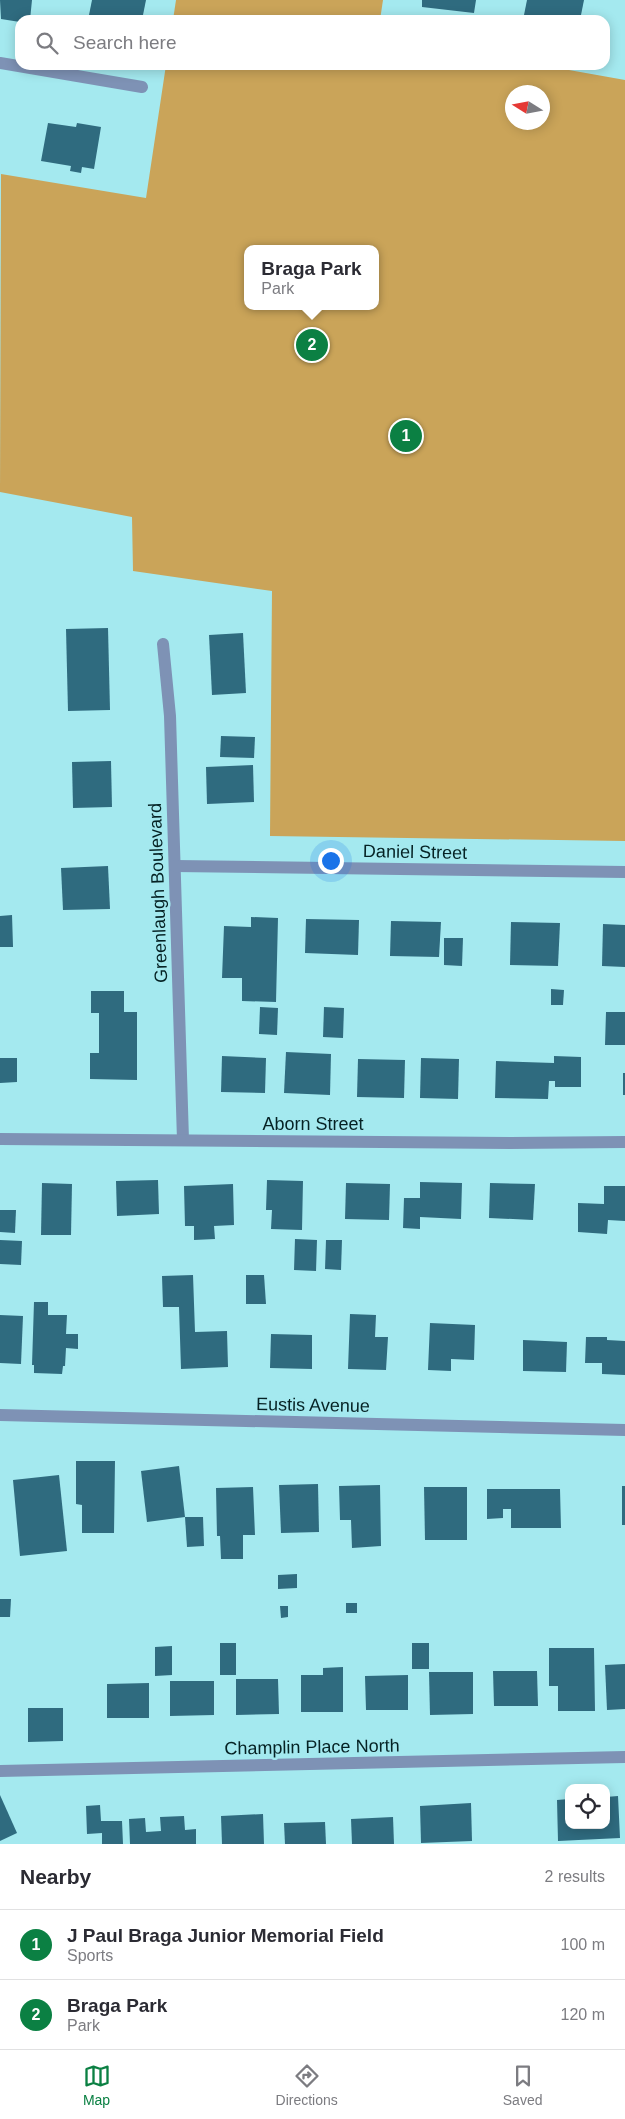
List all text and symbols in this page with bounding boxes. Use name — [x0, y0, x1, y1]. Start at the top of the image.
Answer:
search box — [15, 15, 610, 70]
icon: search — [33, 29, 61, 57]
text: Search here — [73, 32, 177, 53]
north arrow — [505, 85, 550, 130]
popup — [244, 245, 379, 310]
text: Braga Park — [261, 258, 362, 279]
text: Park — [261, 280, 294, 297]
pin: 2 — [296, 326, 328, 364]
pin: 1 — [390, 417, 422, 455]
street label: Greenlaugh Boulevard — [145, 803, 171, 983]
street label: Daniel Street — [363, 841, 467, 863]
your location — [318, 848, 344, 874]
street label: Aborn Street — [262, 1114, 364, 1134]
street label: Eustis Avenue — [256, 1394, 370, 1416]
street label: Champlin Place North — [224, 1735, 400, 1759]
map controls — [565, 1784, 610, 1829]
button: locate — [565, 1784, 610, 1829]
text: Nearby — [20, 1865, 91, 1888]
text: 2 results — [545, 1868, 605, 1885]
text: J Paul Braga Junior Memorial Field — [67, 1925, 384, 1946]
text: 1 — [32, 1936, 40, 1953]
text: 100 m — [561, 1936, 605, 1953]
text: Sports — [67, 1947, 113, 1964]
text: Braga Park — [67, 1995, 167, 2016]
text: 2 — [32, 2006, 40, 2023]
text: 120 m — [561, 2006, 605, 2023]
text: Park — [67, 2017, 100, 2034]
tab: Map — [83, 2062, 111, 2108]
tab: Directions — [276, 2062, 338, 2108]
tab: Saved — [503, 2062, 542, 2108]

